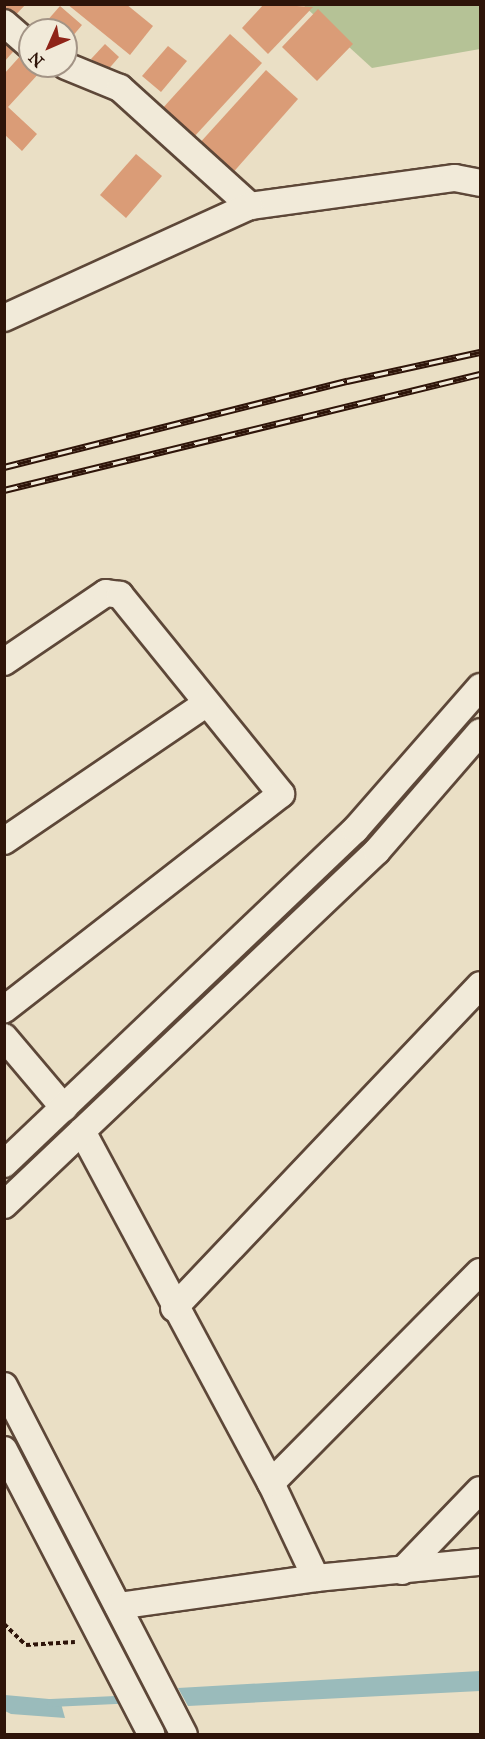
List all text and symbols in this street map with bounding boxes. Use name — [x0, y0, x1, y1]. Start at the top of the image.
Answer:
north arrow — [18, 18, 78, 78]
text: N — [25, 48, 48, 71]

